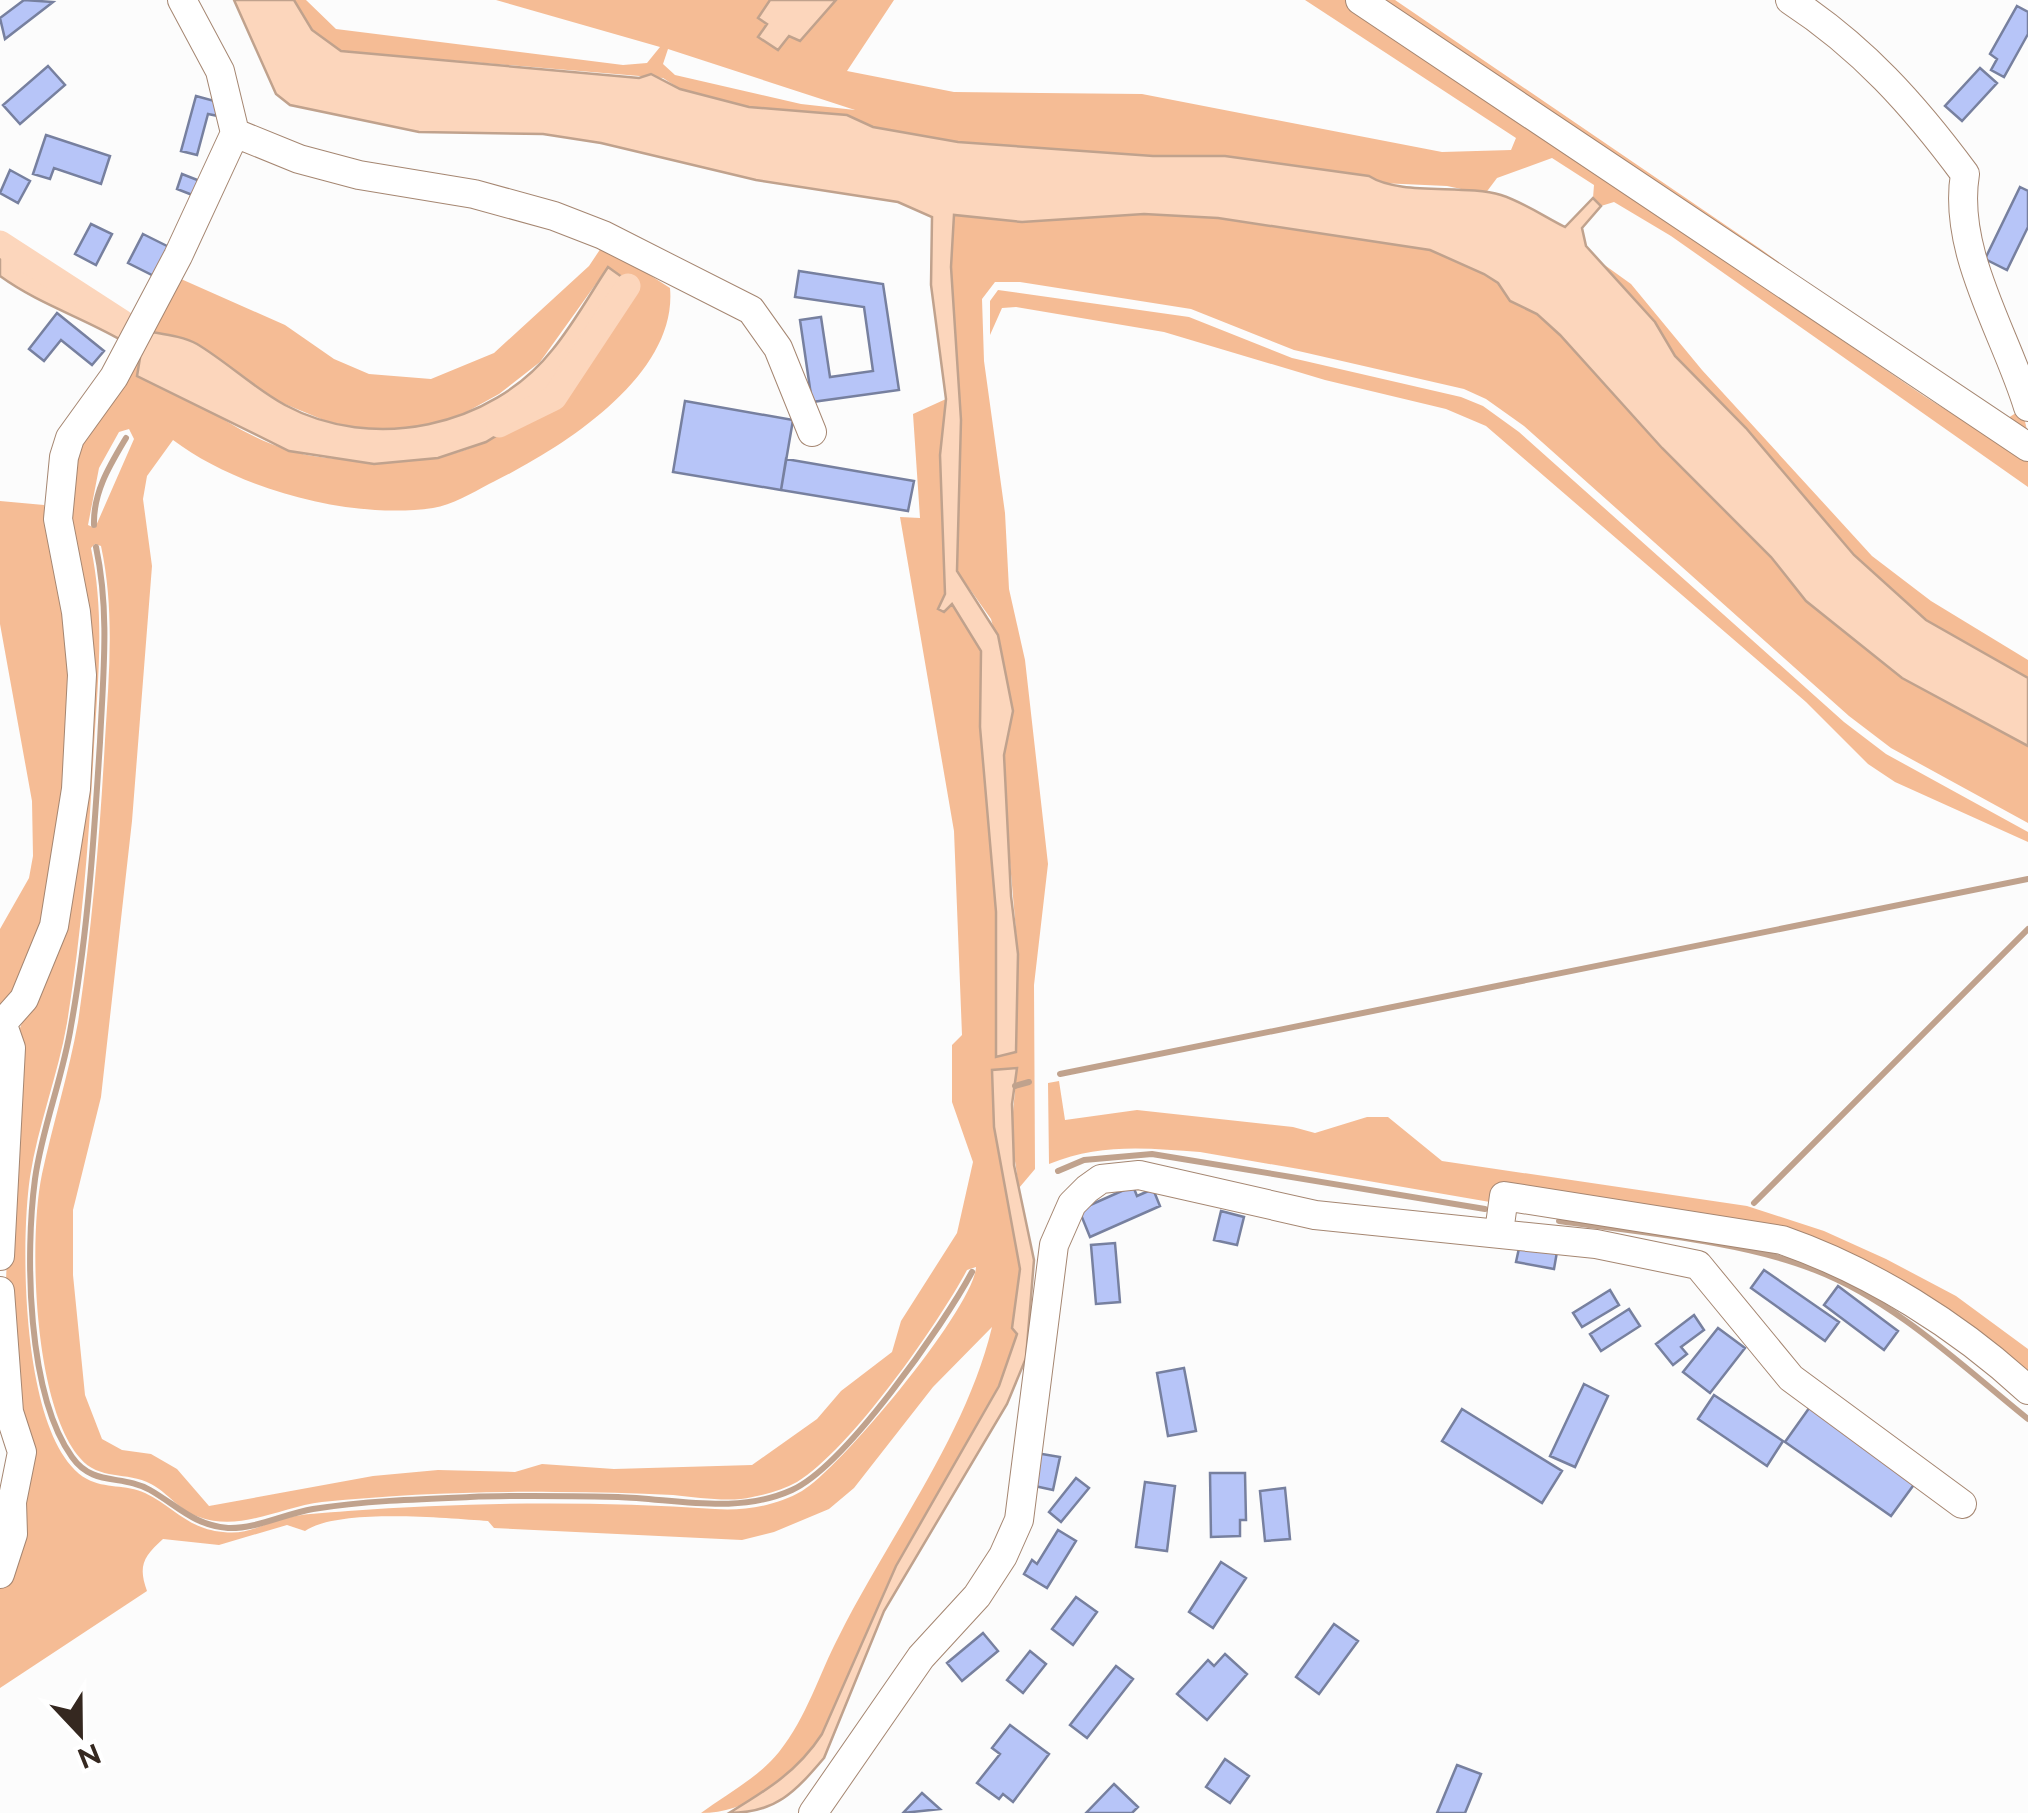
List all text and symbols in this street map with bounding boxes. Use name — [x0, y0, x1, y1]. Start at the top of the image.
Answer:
north arrow — [30, 1683, 130, 1783]
text: N — [73, 1736, 105, 1775]

